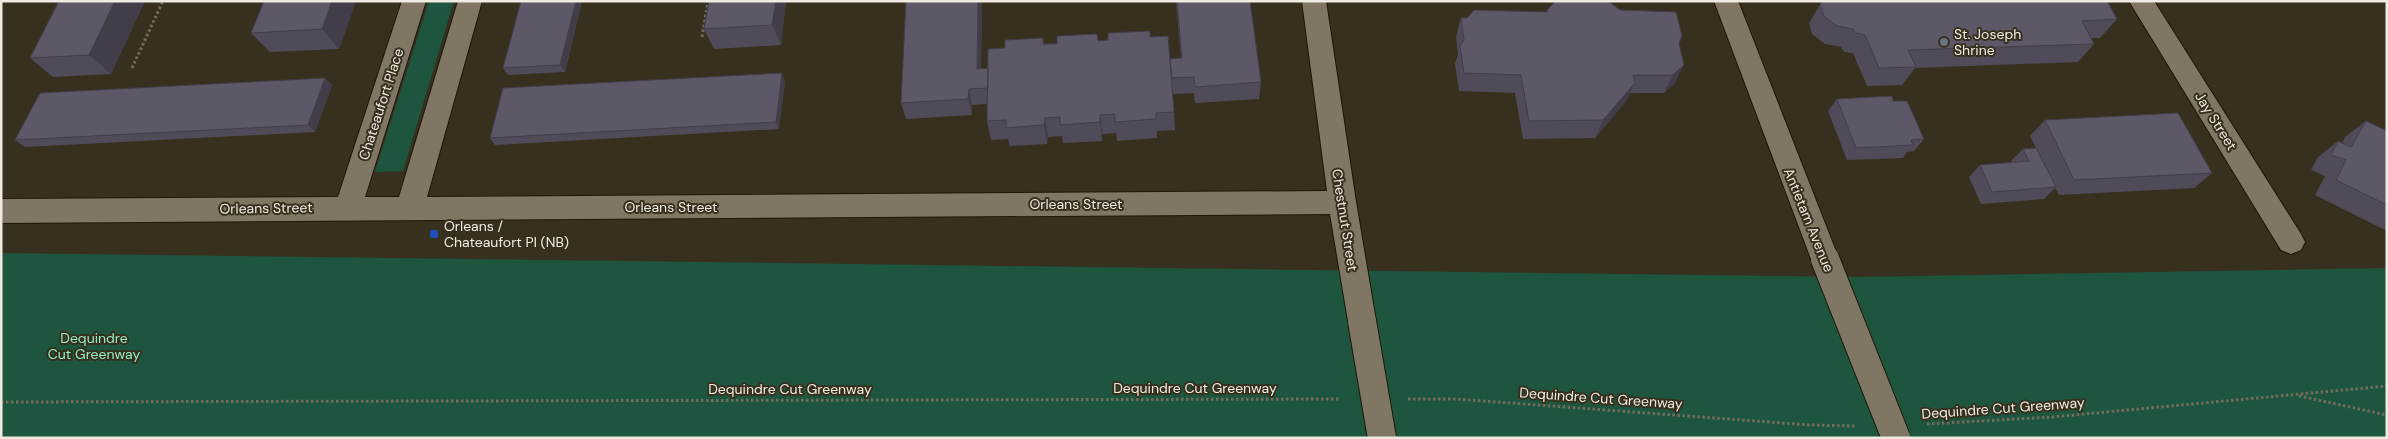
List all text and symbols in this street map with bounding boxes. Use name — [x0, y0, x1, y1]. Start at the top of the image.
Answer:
place label: St. Joseph Shrine — [1954, 25, 2021, 59]
marker: St. Joseph Shrine — [1938, 36, 1950, 48]
street label: Chateaufort Place — [354, 46, 408, 162]
street label: Jay Street — [2191, 88, 2241, 154]
street label: Antietam Avenue — [1780, 165, 1838, 275]
street label: Chestnut Street — [1328, 168, 1362, 272]
street label: Orleans Street — [1029, 195, 1123, 213]
street label: Orleans Street — [219, 198, 313, 218]
street label: Orleans Street — [624, 198, 718, 216]
place label: Orleans / Chateaufort Pl (NB) — [444, 217, 569, 251]
marker: Orleans / Chateaufort Pl (NB) — [428, 228, 440, 240]
park label: Dequindre Cut Greenway — [48, 329, 140, 363]
street label: Dequindre Cut Greenway — [1113, 379, 1277, 397]
street label: Dequindre Cut Greenway — [708, 380, 872, 398]
street label: Dequindre Cut Greenway — [1519, 383, 1683, 413]
street label: Dequindre Cut Greenway — [1921, 393, 2085, 423]

